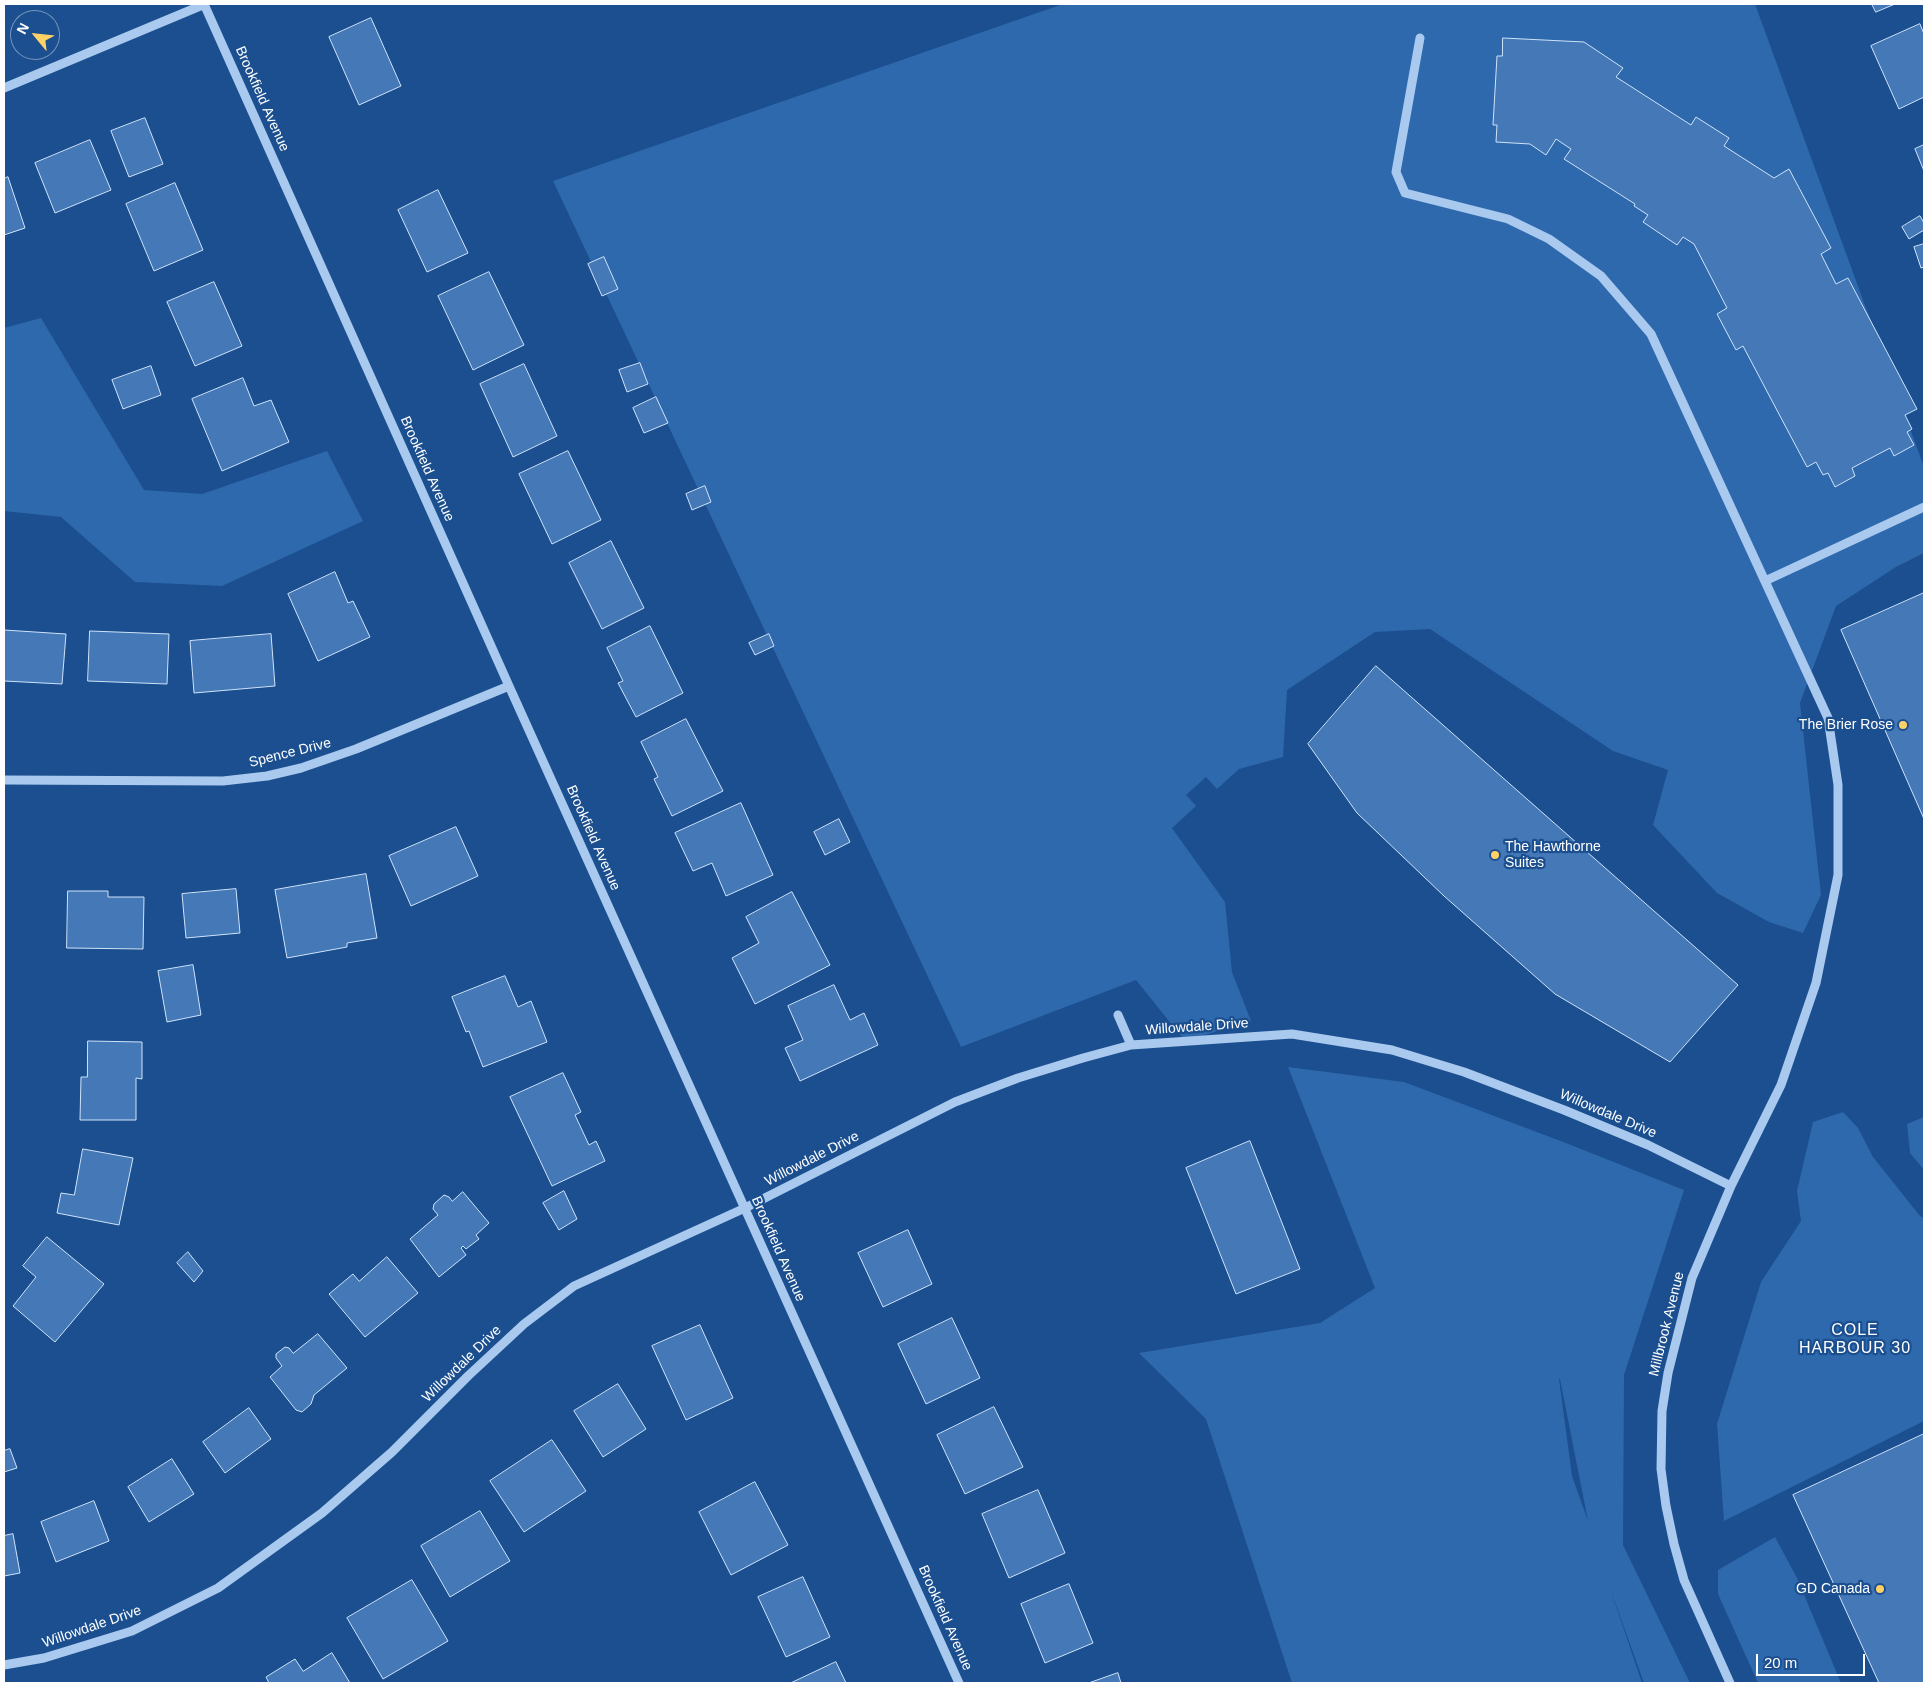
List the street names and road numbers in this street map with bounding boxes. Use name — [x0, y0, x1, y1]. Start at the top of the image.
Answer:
street label: Brookfield Avenue — [231, 44, 293, 154]
street label: Brookfield Avenue — [396, 414, 458, 524]
street label: Spence Drive — [247, 735, 333, 771]
street label: Brookfield Avenue — [562, 783, 624, 893]
street label: Willowdale Drive — [1145, 1015, 1249, 1039]
street label: Willowdale Drive — [1557, 1086, 1659, 1142]
street label: Willowdale Drive — [762, 1128, 862, 1190]
street label: Brookfield Avenue — [747, 1194, 809, 1304]
street label: Millbrook Avenue — [1646, 1270, 1688, 1378]
street label: Willowdale Drive — [419, 1322, 505, 1406]
street label: Brookfield Avenue — [914, 1563, 976, 1673]
street label: Willowdale Drive — [40, 1602, 144, 1652]

